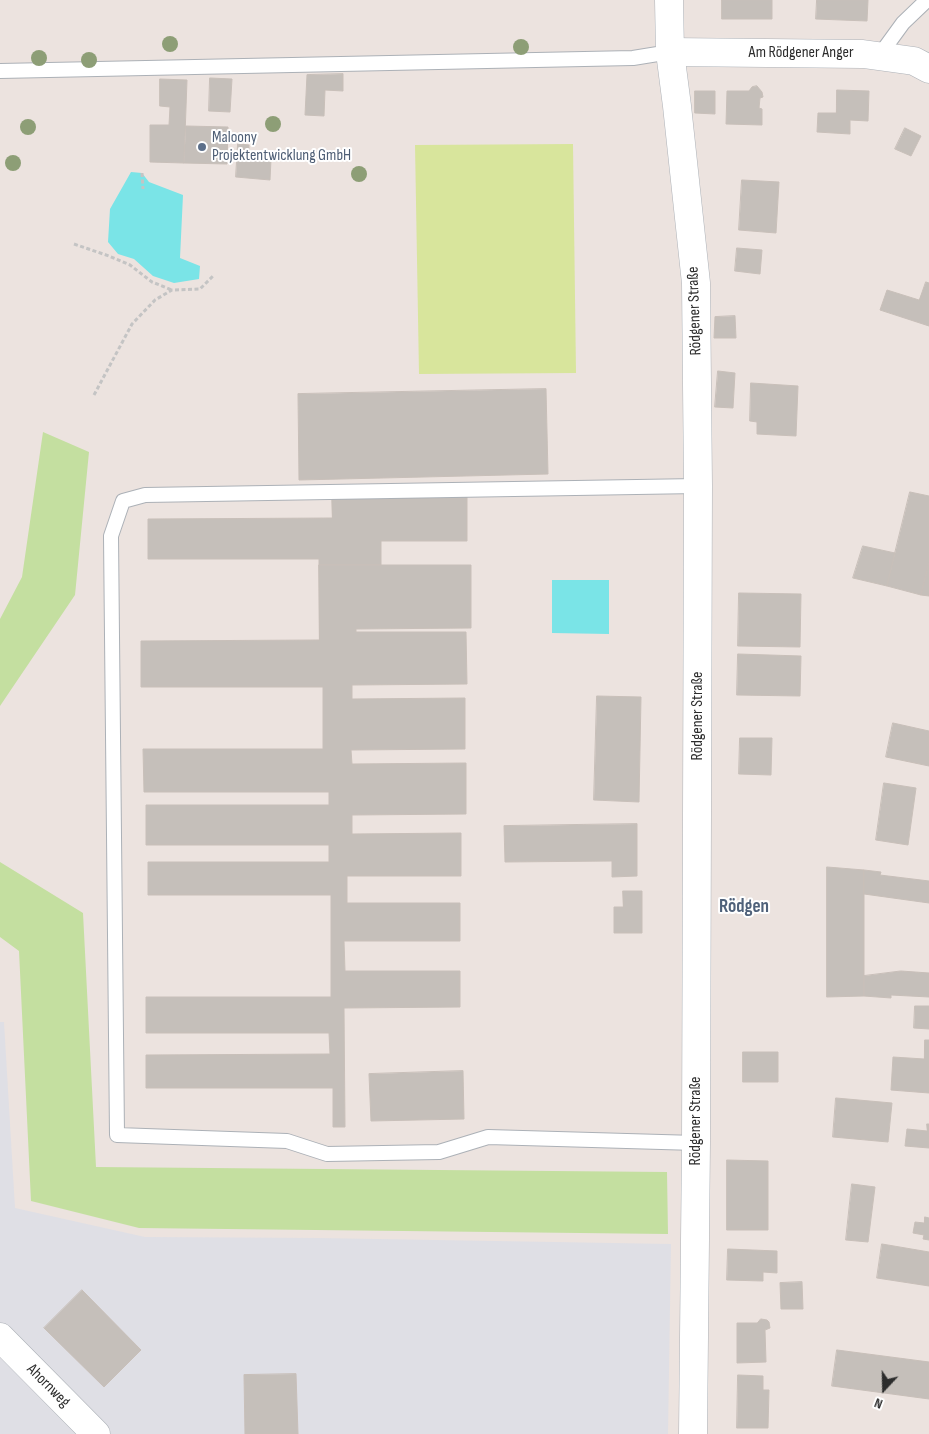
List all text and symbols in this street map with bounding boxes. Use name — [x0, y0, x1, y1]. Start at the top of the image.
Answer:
street label: Am Rödgener Anger — [749, 43, 853, 63]
place label: Maloony Projektentwicklung GmbH — [212, 128, 351, 166]
marker: Maloony Projektentwicklung GmbH — [196, 141, 208, 153]
street label: Rödgener Straße — [684, 266, 706, 356]
street label: Rödgener Straße — [688, 671, 708, 761]
district label: Rödgen — [719, 896, 769, 918]
street label: Rödgener Straße — [686, 1076, 706, 1166]
street label: Ahornweg — [22, 1360, 74, 1412]
north arrow — [859, 1364, 909, 1414]
text: N — [872, 1394, 885, 1413]

